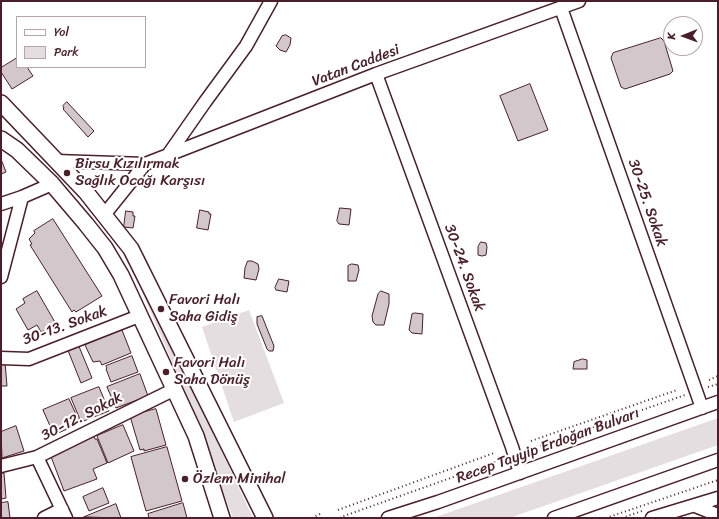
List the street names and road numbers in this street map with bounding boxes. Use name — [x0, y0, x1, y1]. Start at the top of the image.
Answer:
street label: Vatan Caddesi — [310, 41, 402, 91]
street label: 30-25. Sokak — [624, 157, 670, 249]
street label: 30-24. Sokak — [440, 222, 488, 314]
street label: 30-13. Sokak — [20, 302, 110, 350]
street label: 30-12. Sokak — [38, 389, 126, 445]
street label: Recep Tayyip Erdoğan Bulvarı — [454, 404, 642, 488]

